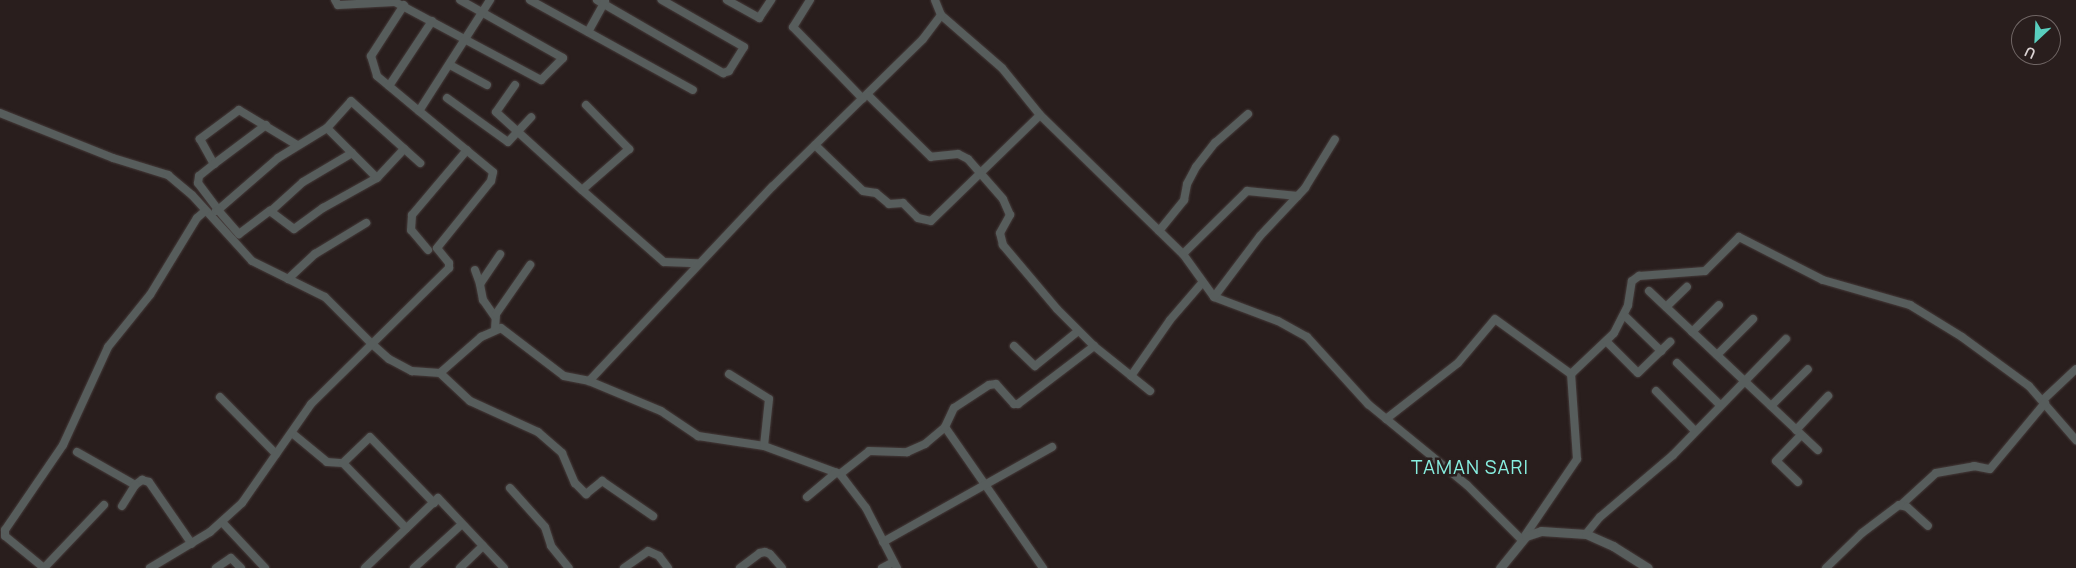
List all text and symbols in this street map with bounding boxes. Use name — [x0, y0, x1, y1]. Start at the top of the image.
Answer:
north arrow — [2011, 15, 2061, 65]
text: U — [2021, 42, 2038, 64]
district label: TAMAN SARI — [1410, 457, 1530, 479]

